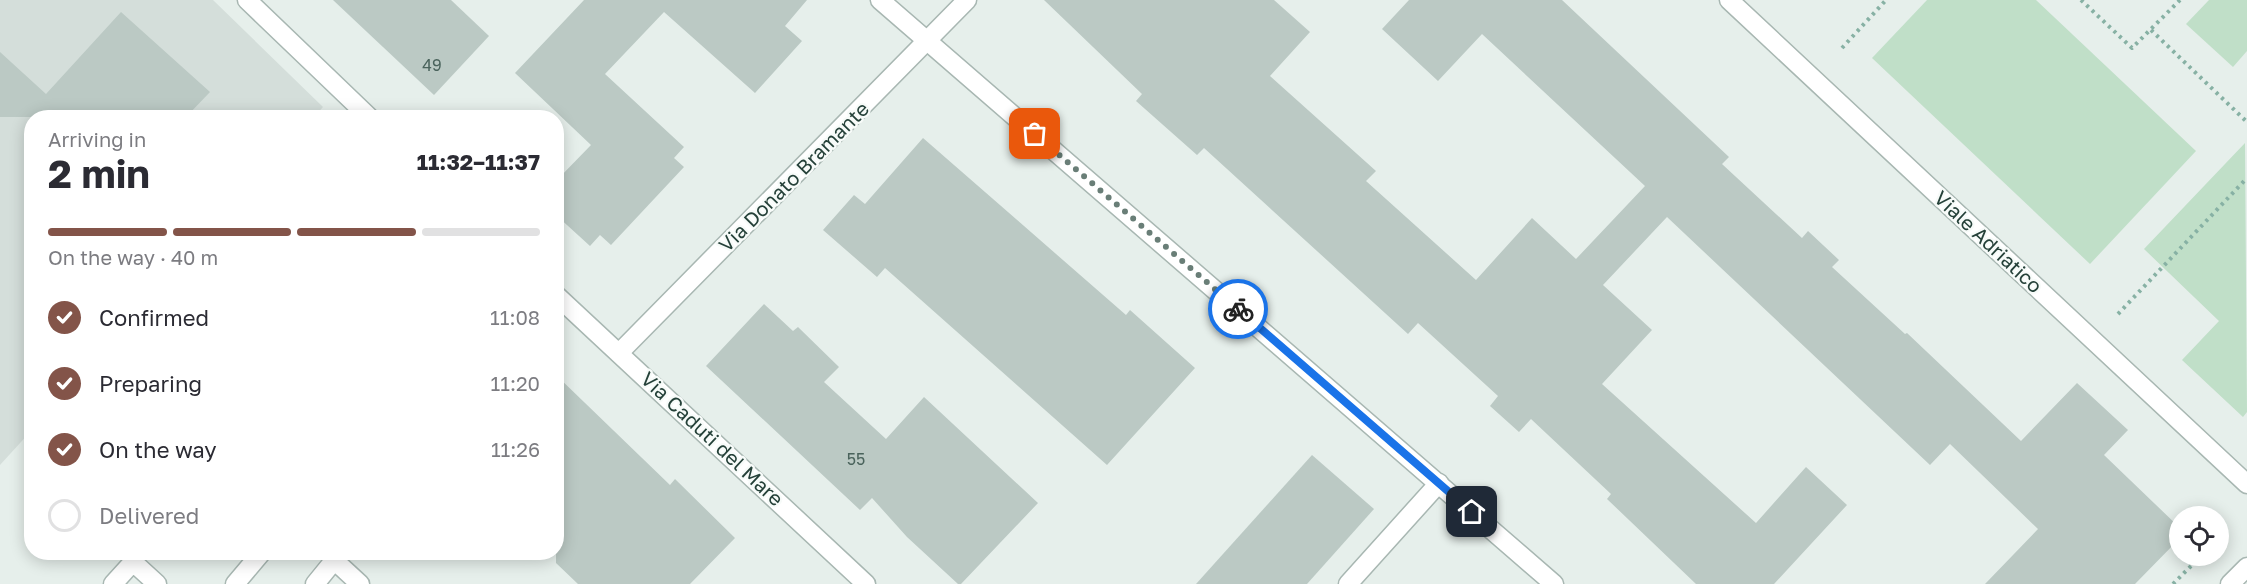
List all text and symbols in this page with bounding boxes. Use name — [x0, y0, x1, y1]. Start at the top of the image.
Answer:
house number: 49 — [422, 55, 442, 75]
street label: Via Donato Bramante — [713, 96, 873, 256]
pin — [1009, 108, 1060, 159]
icon: bag — [1018, 117, 1051, 150]
text: Arriving in — [48, 127, 146, 151]
text: 11:32–11:37 — [417, 148, 540, 175]
text: 2 min — [48, 150, 150, 197]
street label: Viale Adriatico — [1930, 185, 2048, 297]
text: On the way · 40 m — [48, 245, 218, 269]
courier — [1208, 279, 1268, 339]
icon: bike — [1222, 293, 1255, 326]
icon: check — [48, 301, 81, 334]
text: Confirmed — [99, 304, 209, 331]
text: 11:08 — [490, 305, 540, 329]
street label: Via Caduti del Mare — [637, 366, 789, 510]
icon: check — [48, 367, 81, 400]
text: Preparing — [99, 370, 202, 397]
text: 11:20 — [491, 371, 540, 395]
icon: check — [48, 433, 81, 466]
text: On the way — [99, 436, 217, 463]
text: 11:26 — [491, 437, 540, 461]
house number: 55 — [847, 449, 865, 469]
pin — [1446, 486, 1497, 537]
icon: home — [1455, 495, 1488, 528]
text: Delivered — [99, 502, 199, 529]
map controls — [2169, 506, 2229, 566]
button: locate — [2169, 506, 2229, 566]

